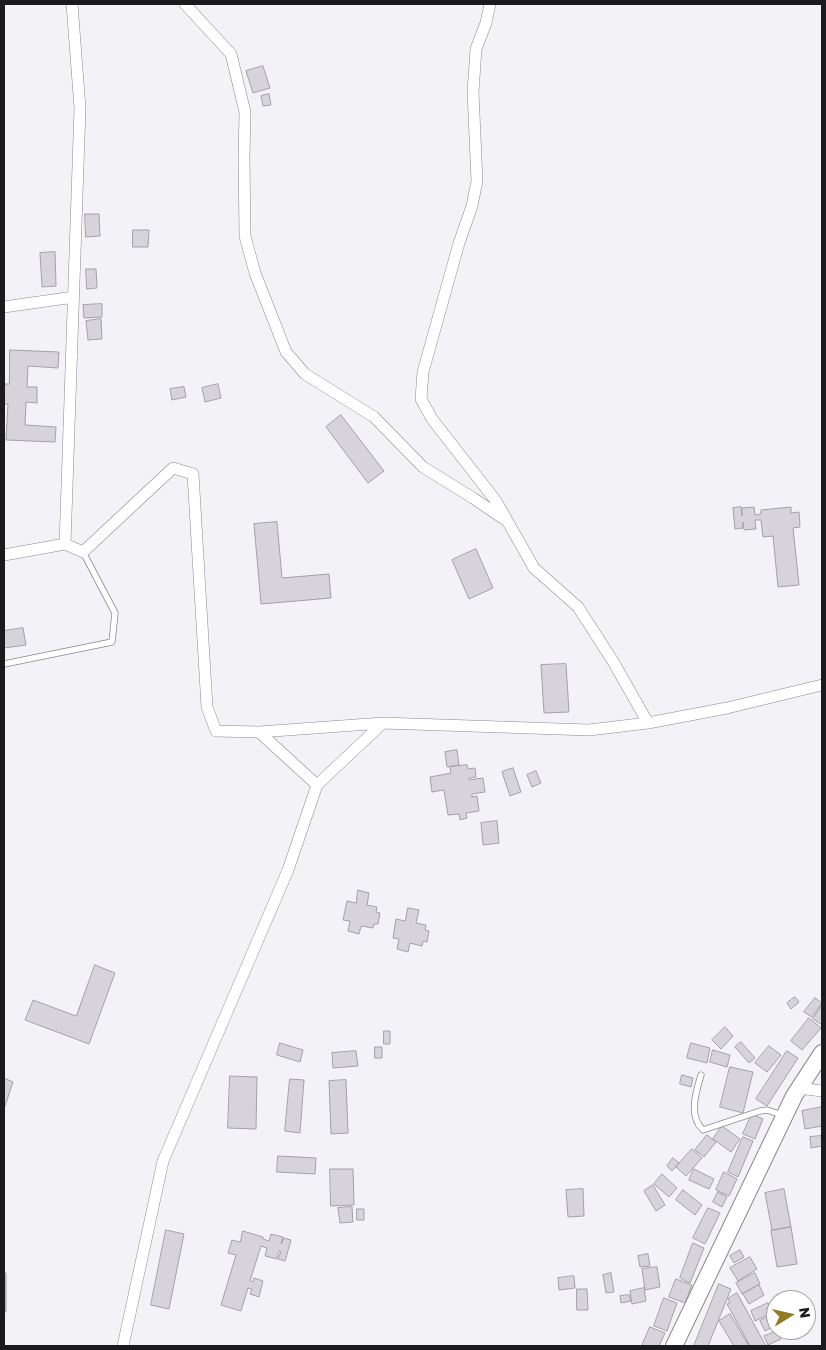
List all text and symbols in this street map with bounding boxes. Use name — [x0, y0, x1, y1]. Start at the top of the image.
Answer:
north arrow — [766, 1290, 816, 1340]
text: N — [796, 1306, 815, 1319]

